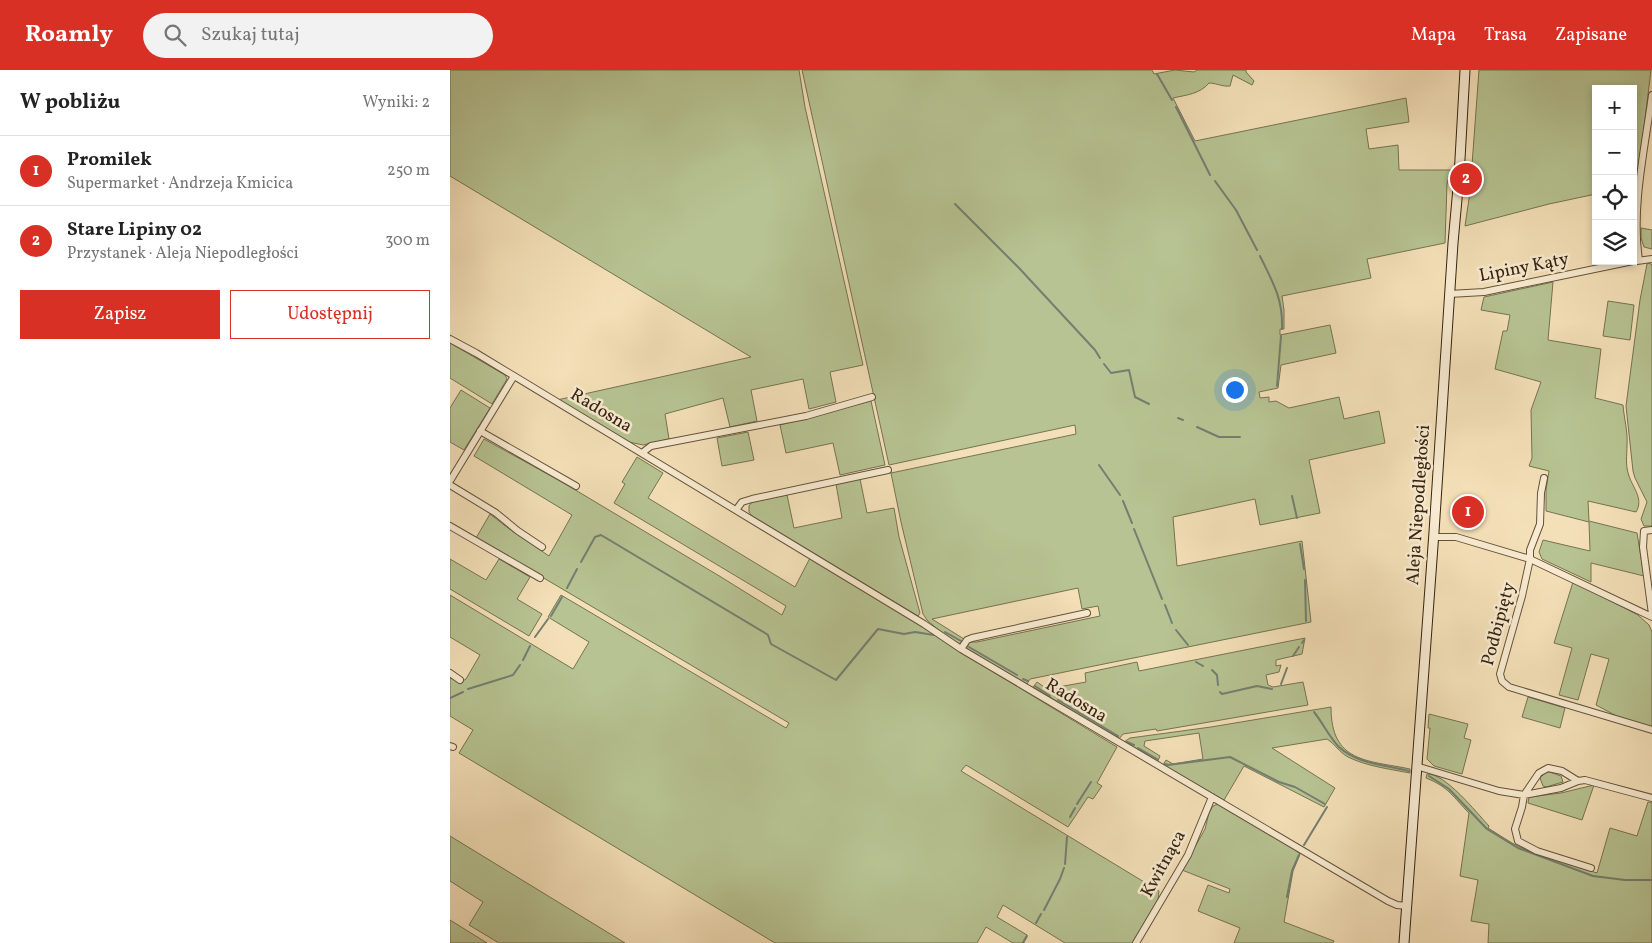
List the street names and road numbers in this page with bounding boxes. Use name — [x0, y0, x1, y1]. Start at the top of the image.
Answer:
street label: Lipiny Kąty — [1477, 247, 1571, 289]
street label: Radosna — [565, 383, 637, 439]
street label: Aleja Niepodległości — [1401, 424, 1437, 586]
street label: Podbipięty — [1476, 579, 1522, 668]
street label: Radosna — [1040, 673, 1112, 729]
street label: Kwitnąca — [1135, 826, 1193, 902]

